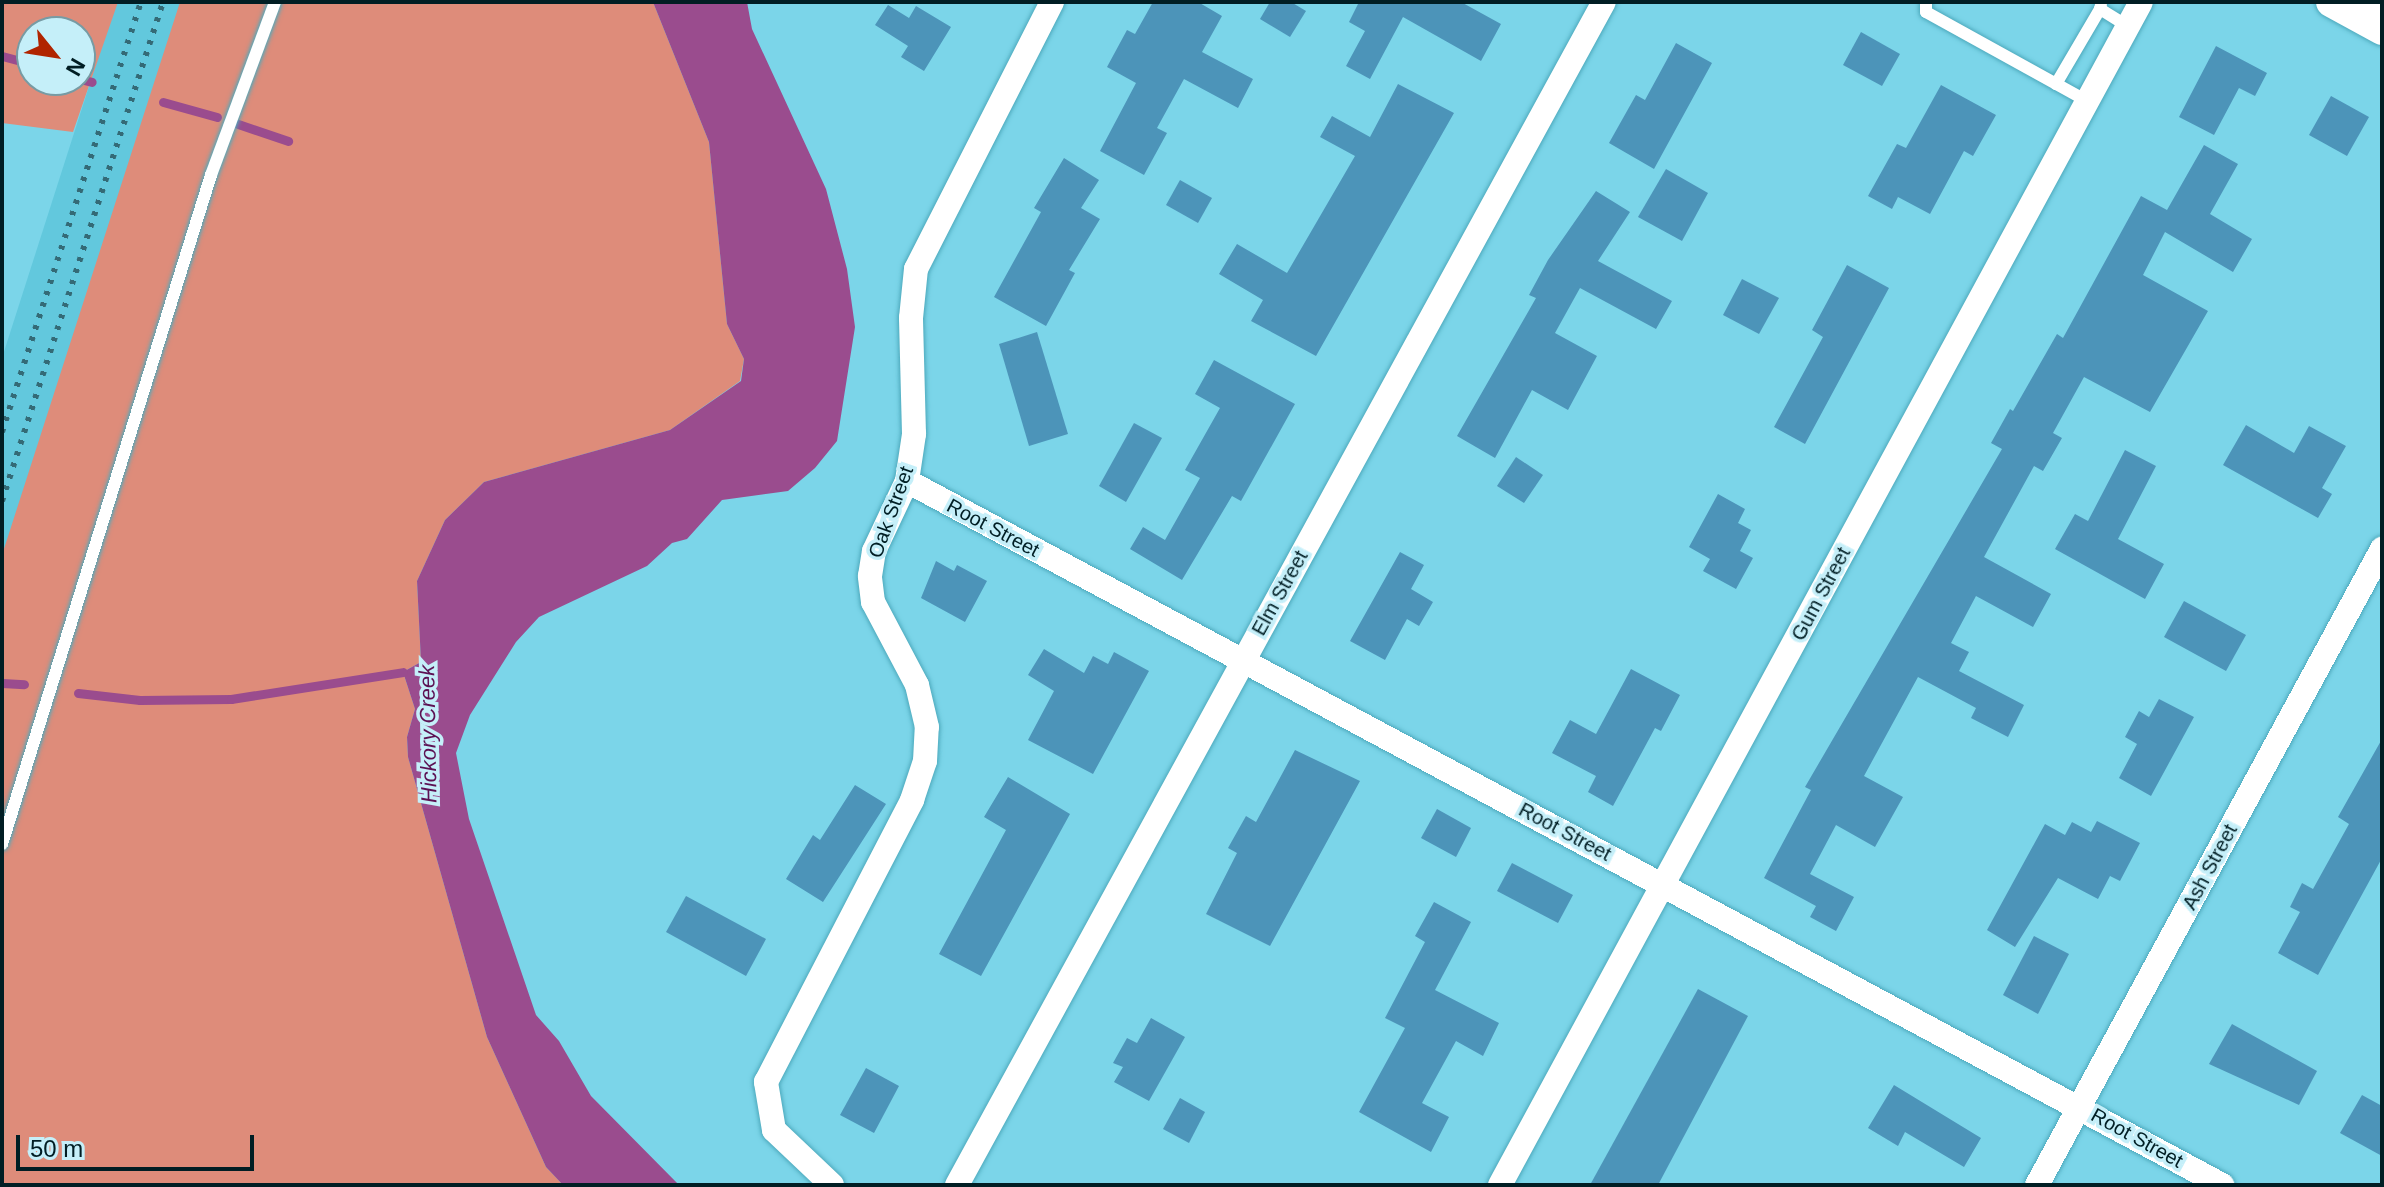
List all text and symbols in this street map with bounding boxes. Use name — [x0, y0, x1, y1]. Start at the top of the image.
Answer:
north arrow — [16, 16, 96, 96]
text: N — [61, 54, 90, 80]
street label: Oak Street — [863, 463, 919, 561]
street label: Root Street — [943, 494, 1043, 562]
street label: Gum Street — [1786, 543, 1856, 645]
street label: Elm Street — [1247, 546, 1313, 640]
water label: Hickory Creek — [414, 665, 442, 803]
street label: Root Street — [1515, 798, 1615, 866]
street label: Ash Street — [2177, 820, 2243, 914]
street label: Root Street — [2087, 1103, 2187, 1173]
scale bar — [20, 1119, 258, 1169]
text: 50 m — [30, 1135, 83, 1162]

